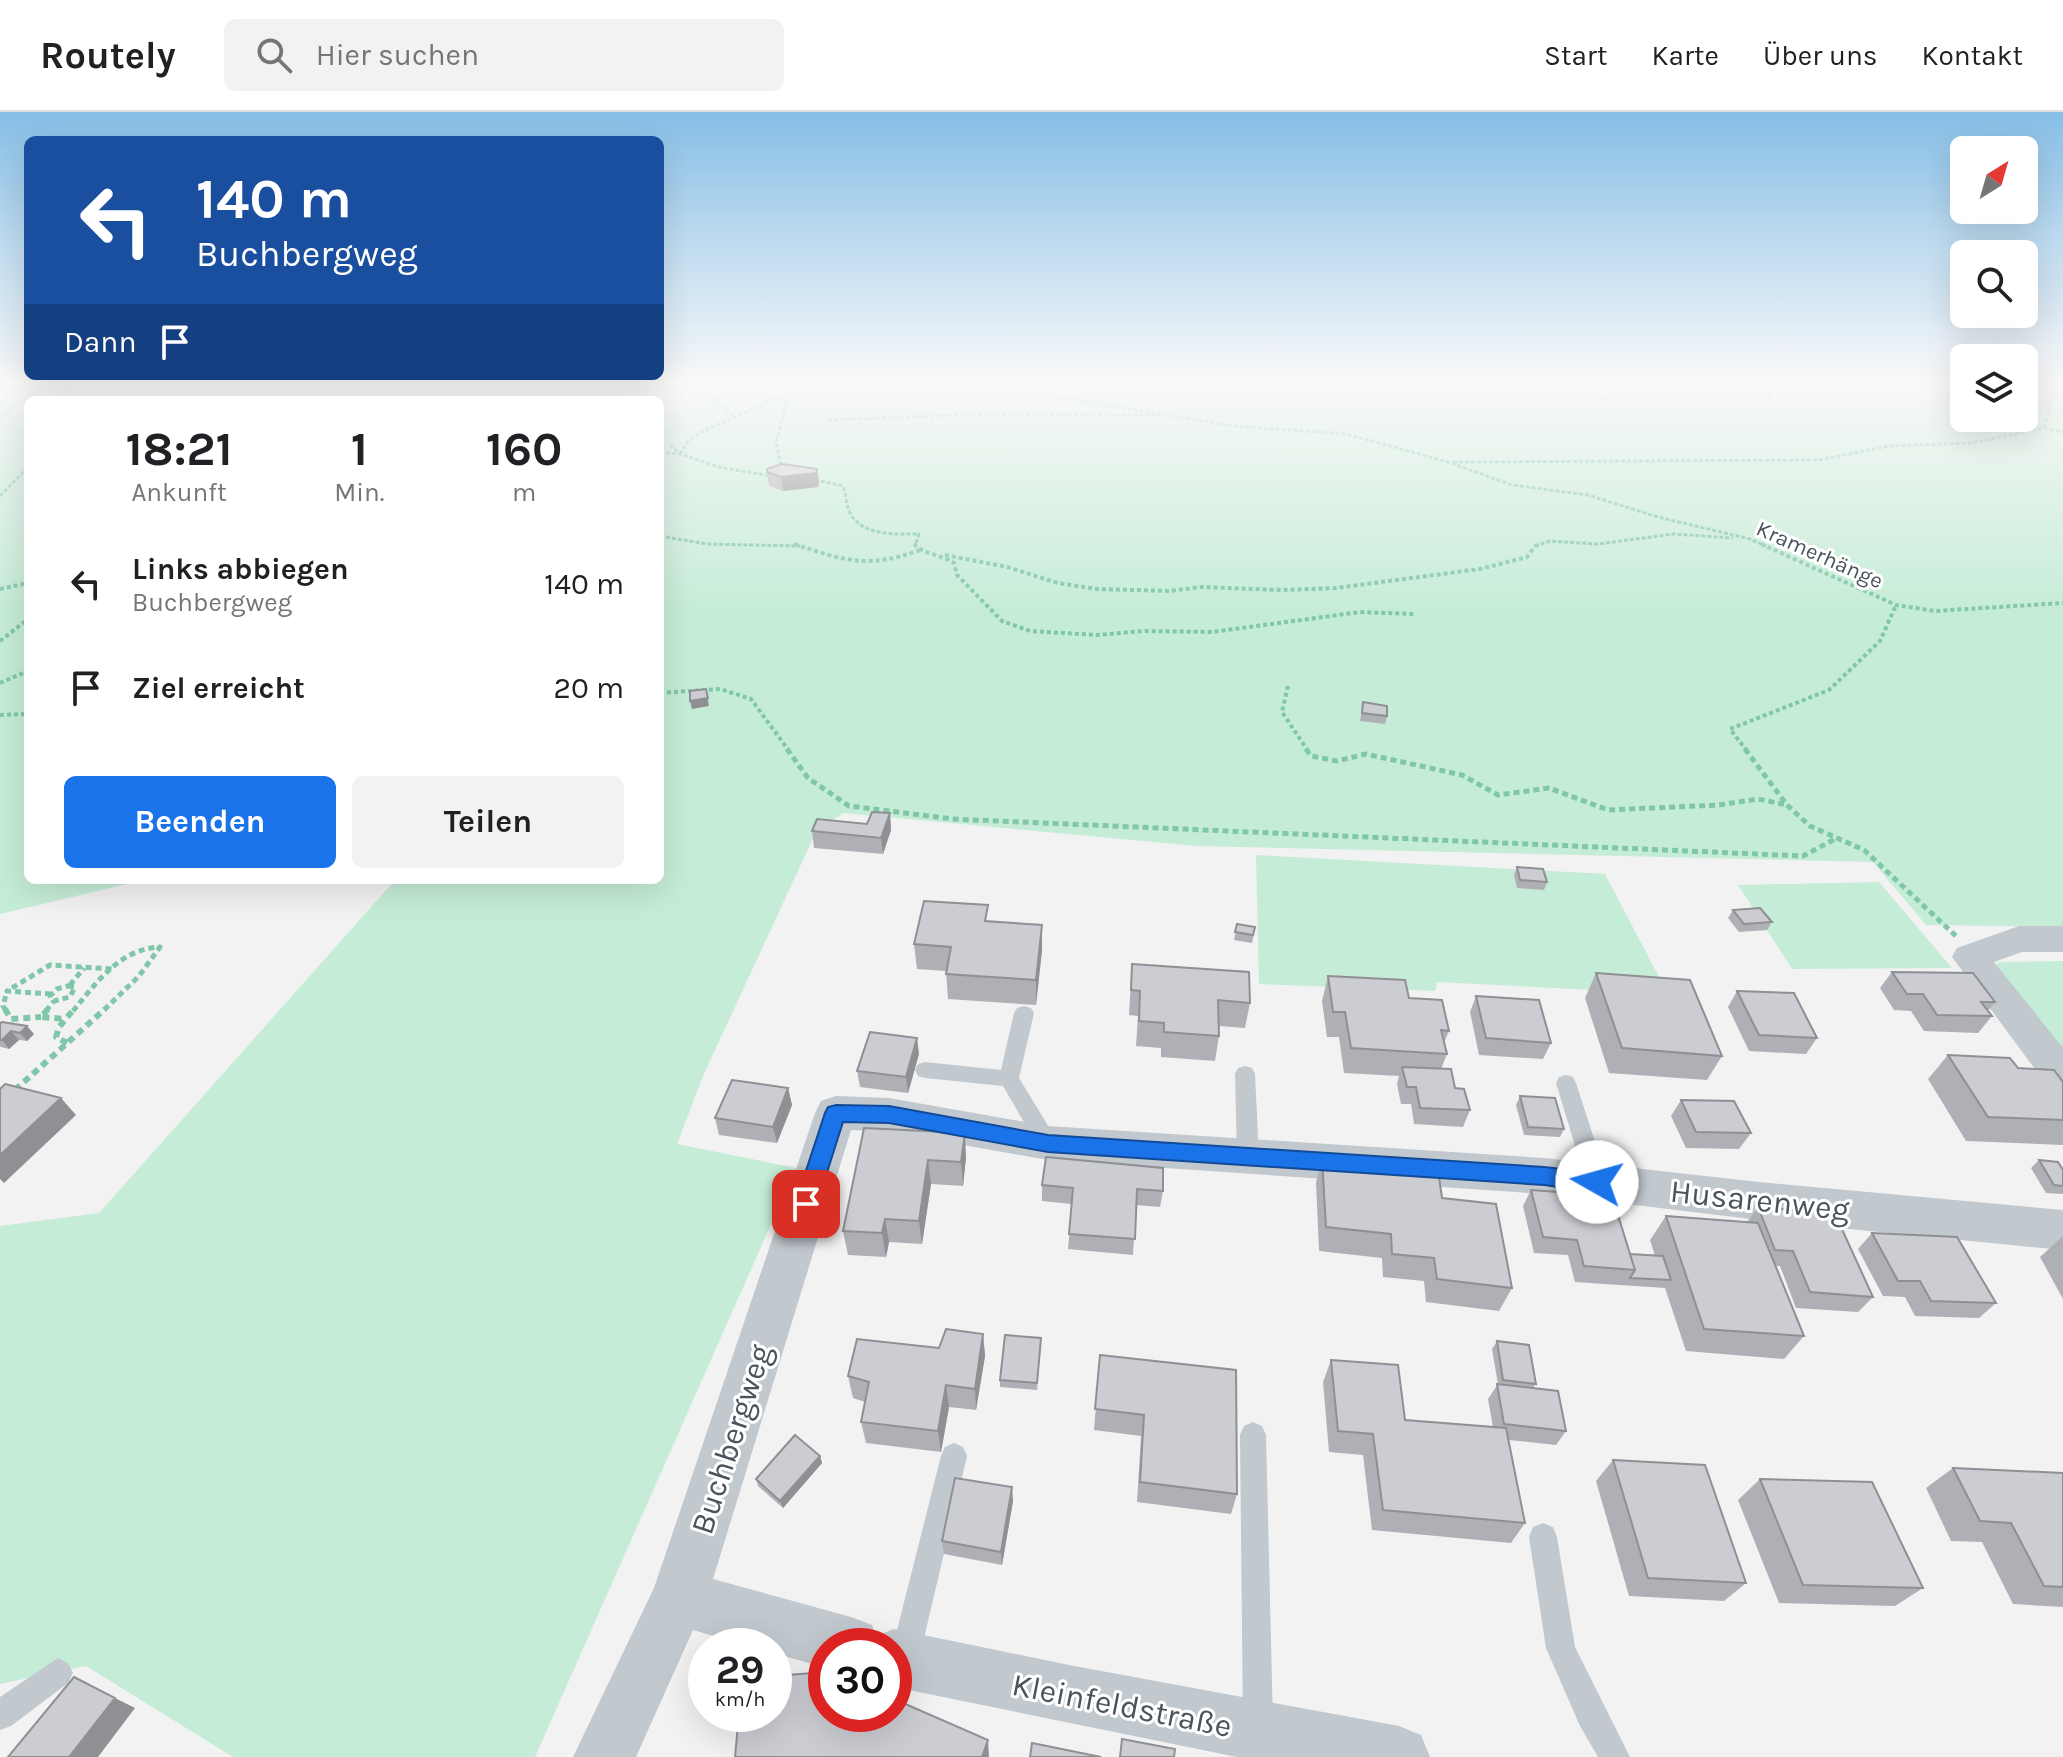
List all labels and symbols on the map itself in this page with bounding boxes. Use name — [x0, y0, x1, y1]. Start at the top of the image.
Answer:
north arrow — [1950, 136, 2038, 224]
street label: Kramerhänge — [1752, 515, 1887, 594]
position arrow — [1555, 1140, 1639, 1224]
pin — [772, 1170, 840, 1238]
street label: Husarenweg — [1668, 1173, 1851, 1228]
street label: Buchbergweg — [683, 1340, 780, 1539]
speed limit sign: 30 — [808, 1628, 912, 1732]
street label: Kleinfeldstraße — [1009, 1666, 1235, 1745]

